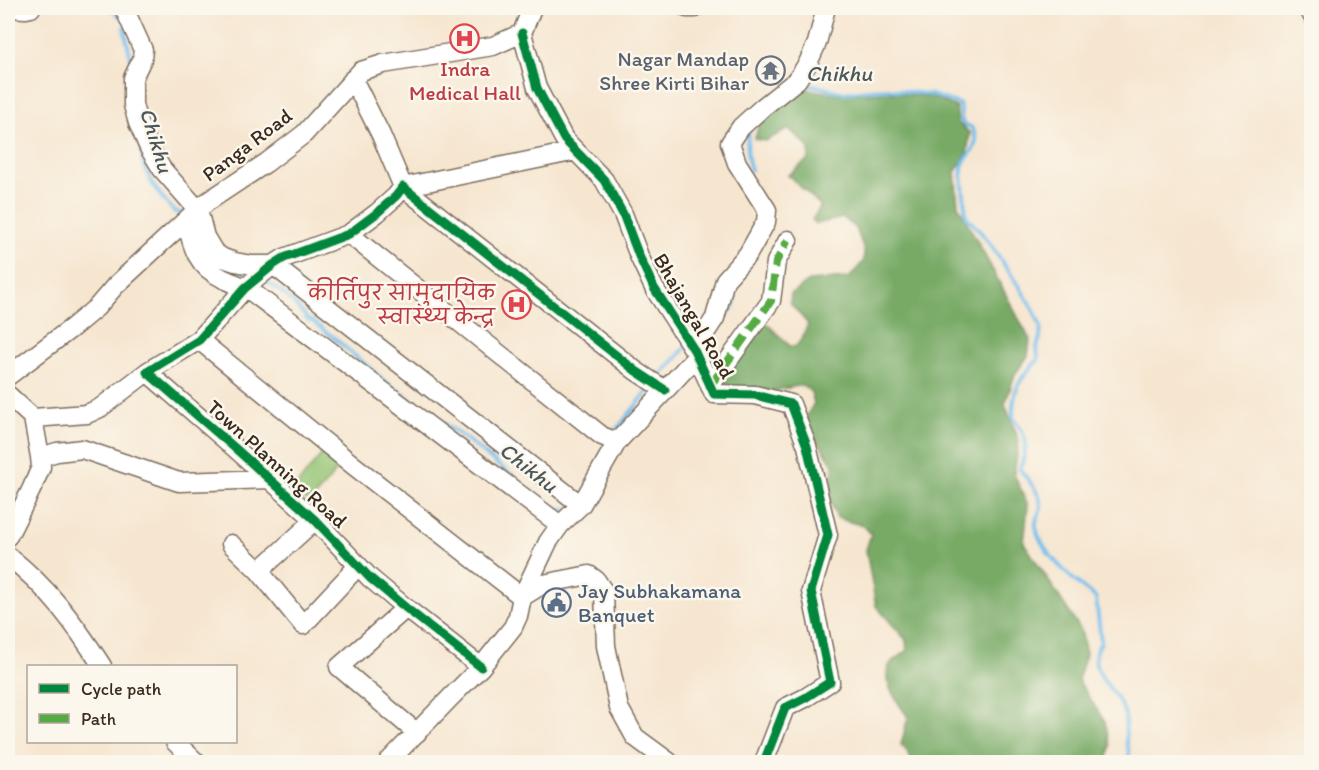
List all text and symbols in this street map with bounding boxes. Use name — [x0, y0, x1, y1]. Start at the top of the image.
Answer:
hospital icon: Indra Medical Hall — [449, 22, 481, 54]
place label: Nagar Mandap Shree Kirti Bihar — [599, 46, 750, 95]
temple icon: Nagar Mandap Shree Kirti Bihar — [754, 55, 786, 87]
place label: Indra Medical Hall — [409, 56, 521, 105]
water label: Chikhu — [806, 60, 873, 87]
street label: Panga Road — [197, 102, 297, 186]
water label: Chikhu — [134, 104, 179, 177]
street label: Bhajangal Road — [648, 249, 741, 383]
place label: कीर्तिपुर सामुदायिक स्वास्थ्य केन्द्र — [307, 276, 496, 329]
hospital icon: कीर्तिपुर सामुदायिक स्वास्थ्य केन्द्र — [500, 289, 532, 321]
street label: Town Planning Road — [202, 394, 352, 533]
water label: Chikhu — [494, 436, 564, 499]
place label: Jay Subhakamana Banquet — [578, 578, 741, 627]
public building icon: Jay Subhakamana Banquet — [541, 587, 573, 619]
legend — [27, 665, 237, 743]
text: Cycle path — [81, 678, 162, 700]
text: Path — [81, 708, 116, 730]

